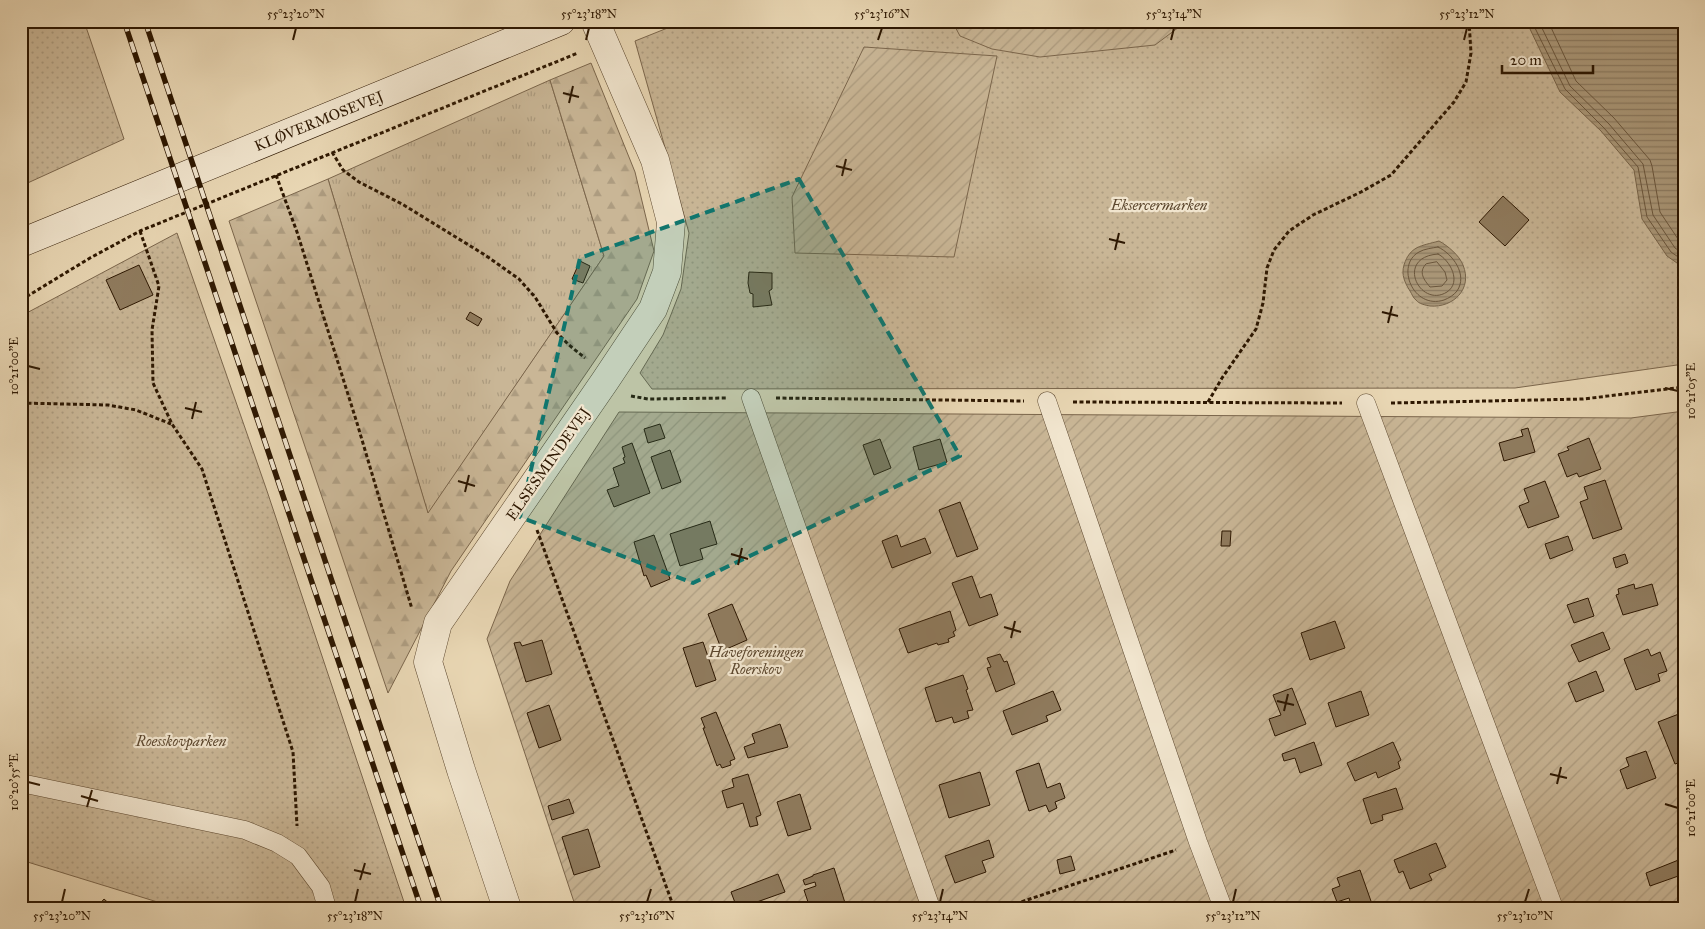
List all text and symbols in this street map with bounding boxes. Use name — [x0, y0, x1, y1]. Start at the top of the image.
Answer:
text: 55°23'20"N — [267, 7, 325, 21]
text: 55°23'18"N — [561, 7, 617, 21]
text: 55°23'16"N — [854, 7, 910, 21]
text: 55°23'14"N — [1146, 7, 1202, 21]
text: 55°23'12"N — [1439, 7, 1495, 21]
scale bar — [1502, 42, 1594, 74]
text: 20 m — [1510, 51, 1542, 69]
street label: KLØVERMOSEVEJ — [252, 87, 387, 156]
park label: Eksercermarken — [1110, 196, 1207, 214]
text: 10°21'00"E — [7, 337, 21, 395]
text: 10°21'05"E — [1684, 362, 1698, 419]
street label: ELSESMINDEVEJ — [502, 404, 595, 525]
park label: Haveforeningen Roerskov — [707, 643, 804, 678]
park label: Roesskovparken — [135, 732, 226, 751]
text: 10°20'55"E — [7, 753, 21, 811]
text: 10°21'00"E — [1684, 779, 1698, 837]
text: 55°23'20"N — [33, 909, 91, 923]
text: 55°23'18"N — [327, 909, 383, 923]
text: 55°23'16"N — [619, 909, 675, 923]
text: 55°23'14"N — [912, 909, 968, 923]
text: 55°23'12"N — [1205, 909, 1261, 923]
text: 55°23'10"N — [1497, 909, 1553, 923]

